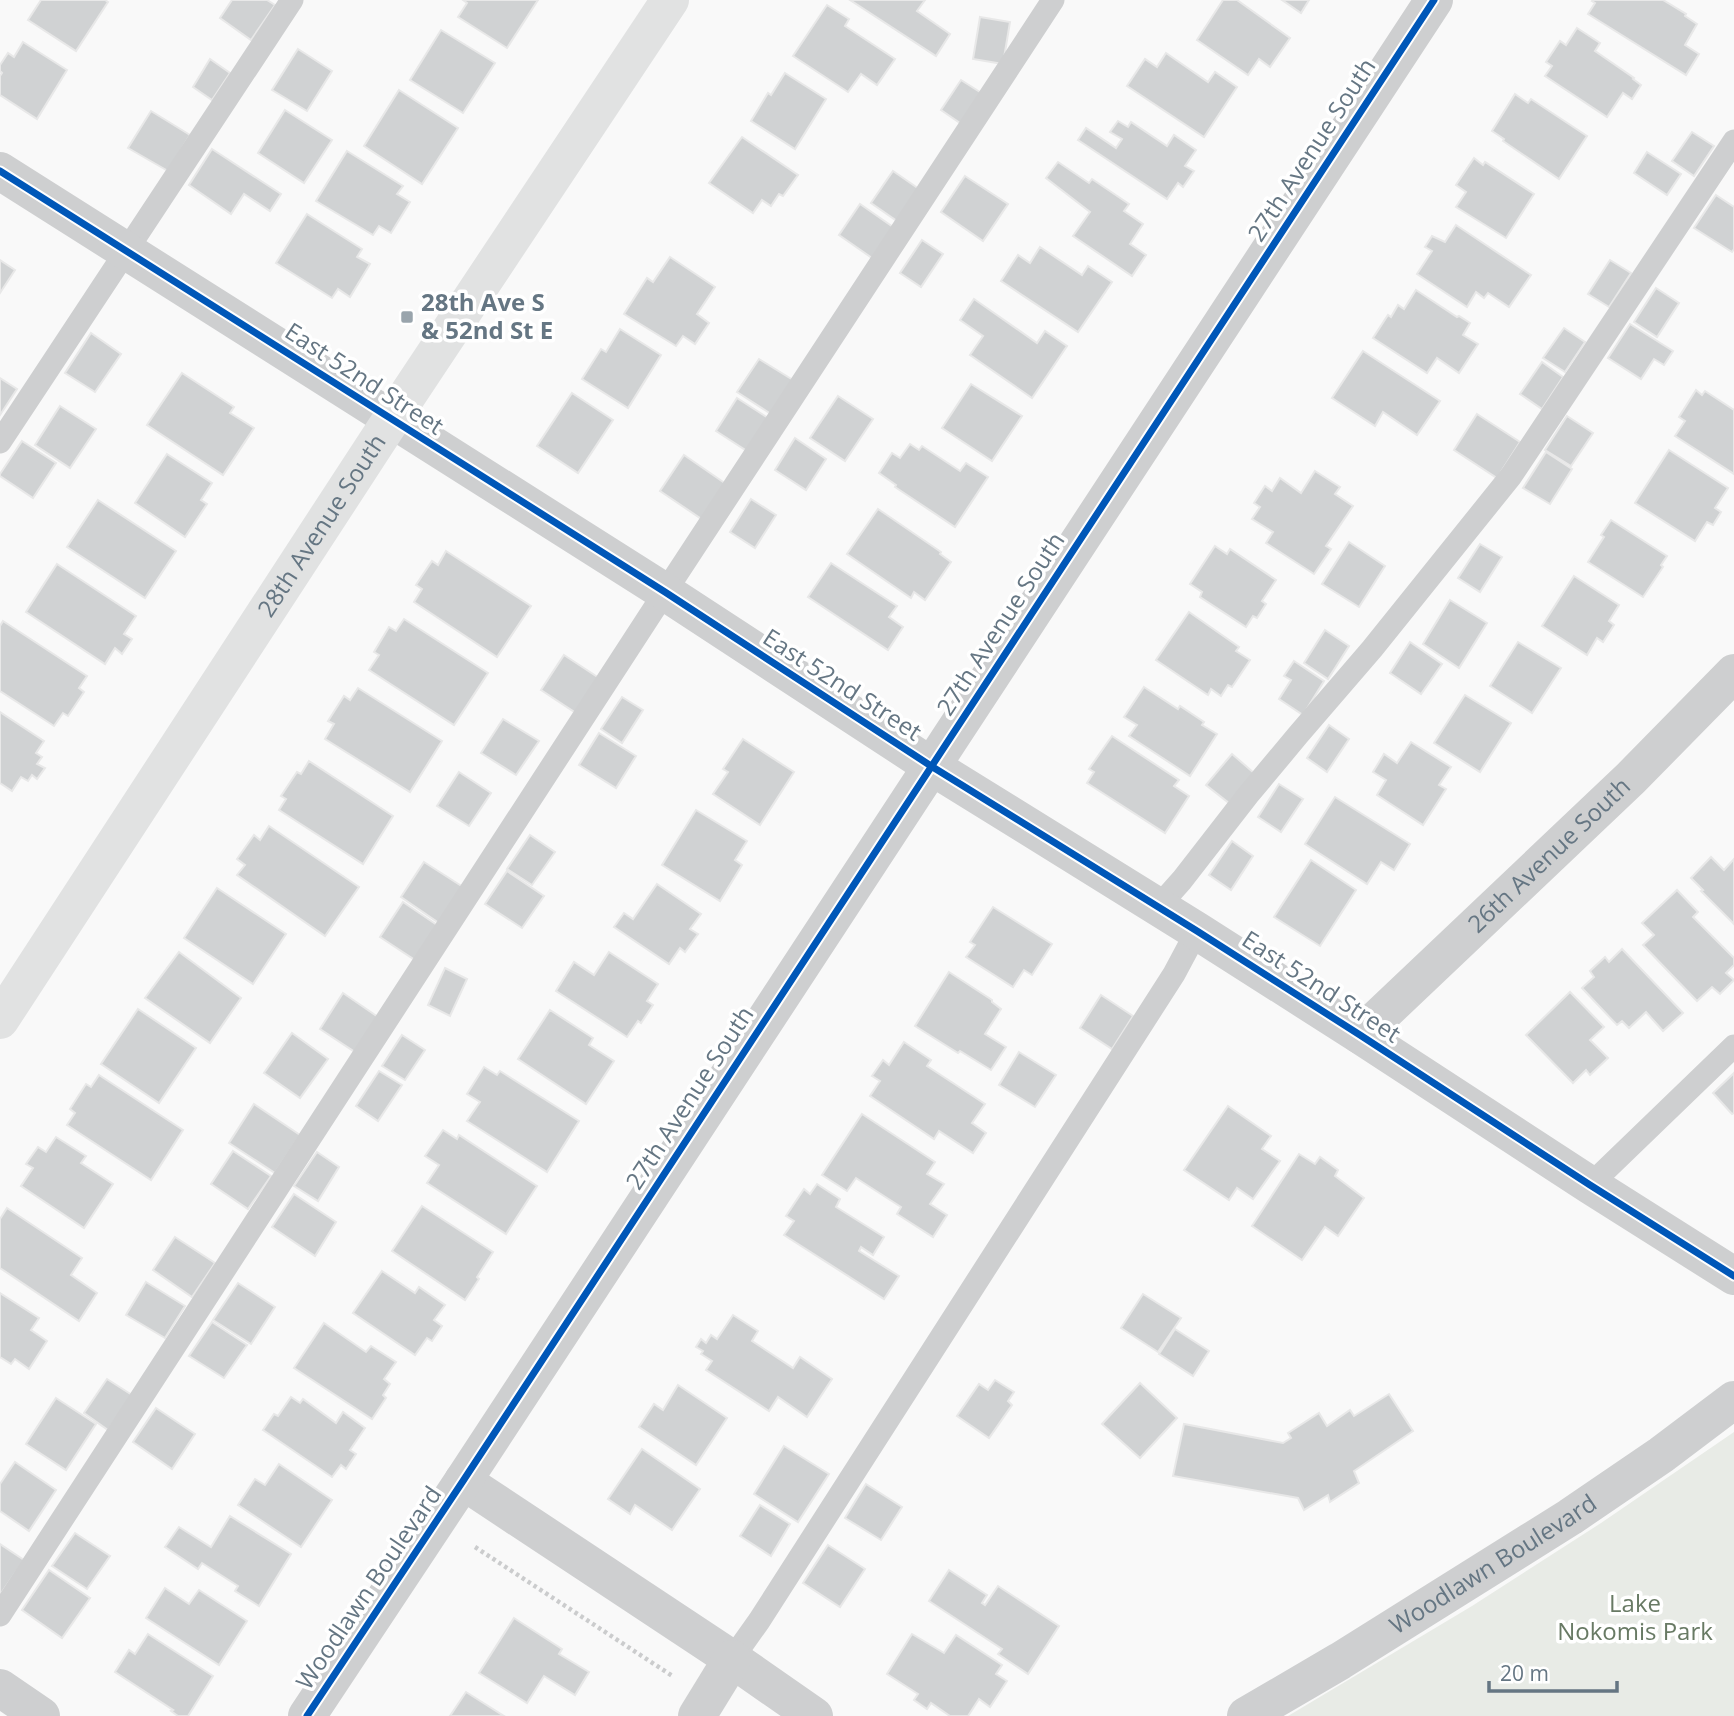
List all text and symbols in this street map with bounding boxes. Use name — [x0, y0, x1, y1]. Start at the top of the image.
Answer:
street label: 27th Avenue South — [1239, 51, 1382, 247]
place label: 28th Ave S & 52nd St E — [421, 285, 553, 346]
marker: 28th Ave S & 52nd St E — [399, 309, 415, 325]
street label: East 52nd Street — [279, 314, 451, 441]
street label: 28th Avenue South — [249, 427, 393, 623]
street label: 27th Avenue South — [928, 525, 1071, 721]
street label: East 52nd Street — [757, 620, 929, 747]
street label: 26th Avenue South — [1460, 769, 1637, 939]
street label: East 52nd Street — [1236, 922, 1408, 1049]
street label: 27th Avenue South — [617, 999, 760, 1195]
street label: Woodlawn Boulevard — [287, 1479, 448, 1695]
street label: Woodlawn Boulevard — [1383, 1486, 1603, 1641]
park label: Lake Nokomis Park — [1557, 1586, 1713, 1647]
scale bar — [1489, 1650, 1617, 1694]
text: 20 m — [1500, 1659, 1549, 1687]

